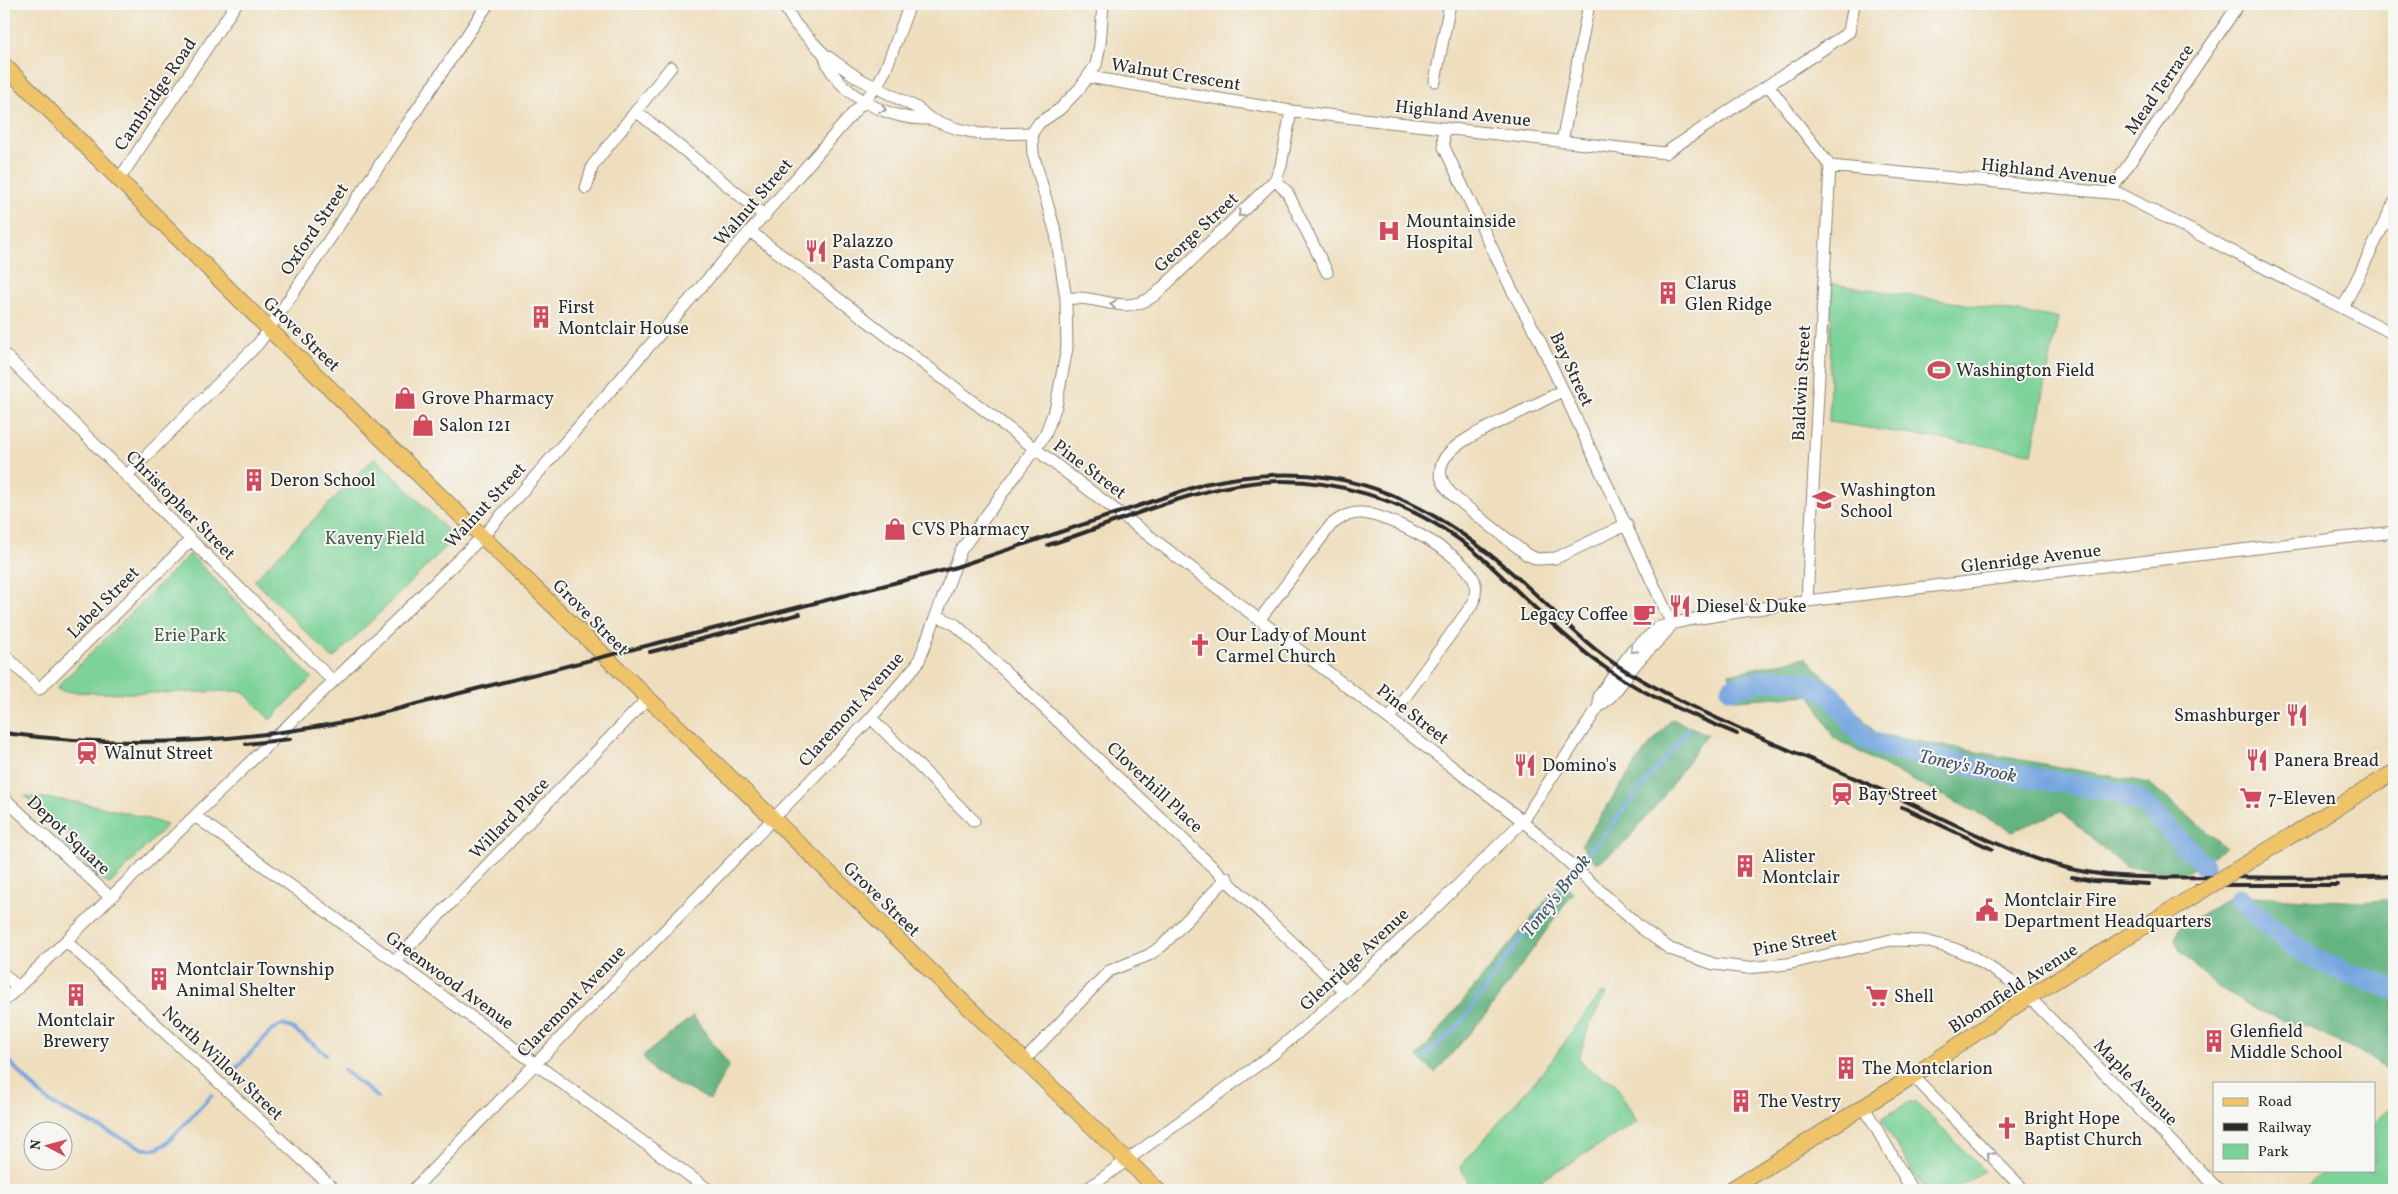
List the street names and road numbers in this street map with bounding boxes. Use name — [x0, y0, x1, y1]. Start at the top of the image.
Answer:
street label: Cambridge Road — [109, 33, 203, 156]
street label: Mead Terrace — [2120, 39, 2201, 140]
street label: Walnut Crescent — [1109, 53, 1242, 98]
street label: Highland Avenue — [1394, 95, 1532, 134]
street label: Highland Avenue — [1980, 153, 2118, 192]
street label: Walnut Street — [709, 154, 799, 252]
street label: Oxford Street — [275, 179, 355, 281]
street label: George Street — [1149, 187, 1245, 279]
street label: Grove Street — [257, 292, 345, 378]
street label: Baldwin Street — [1787, 324, 1818, 442]
street label: Bay Street — [1542, 328, 1599, 411]
street label: Pine Street — [1047, 434, 1131, 506]
street label: Christopher Street — [119, 445, 241, 567]
street label: Walnut Street — [440, 458, 532, 554]
street label: Glenridge Avenue — [1960, 538, 2103, 580]
street label: Label Street — [62, 561, 146, 645]
street label: Grove Street — [546, 574, 634, 662]
street label: Claremont Avenue — [794, 647, 911, 773]
street label: Pine Street — [1371, 679, 1454, 751]
street label: Cloverhill Place — [1100, 737, 1208, 839]
street label: Willard Place — [464, 772, 556, 866]
street label: Depot Square — [21, 791, 115, 882]
street label: Grove Street — [837, 857, 925, 943]
street label: Glenridge Avenue — [1295, 903, 1415, 1017]
street label: Pine Street — [1751, 923, 1840, 964]
street label: Greenwood Avenue — [380, 926, 518, 1036]
street label: Bloomfield Avenue — [1944, 938, 2083, 1040]
street label: Claremont Avenue — [512, 940, 632, 1064]
street label: North Willow Street — [156, 1001, 288, 1127]
street label: Maple Avenue — [2087, 1034, 2183, 1132]

